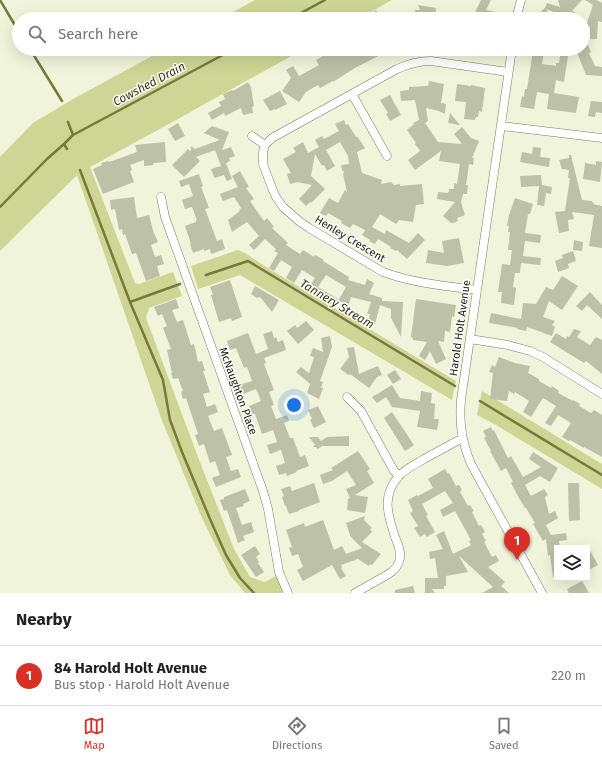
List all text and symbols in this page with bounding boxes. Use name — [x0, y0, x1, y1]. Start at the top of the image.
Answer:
search box — [12, 12, 590, 56]
icon: search — [26, 23, 48, 45]
text: Search here — [58, 25, 138, 43]
water label: Cowshed Drain — [111, 59, 188, 109]
street label: Henley Crescent — [312, 213, 388, 265]
water label: Tannery Stream — [297, 276, 377, 332]
street label: Harold Holt Avenue — [447, 279, 473, 377]
street label: McNaughton Place — [216, 346, 260, 436]
your location — [284, 395, 304, 415]
pin: 1 — [504, 527, 530, 560]
map controls — [554, 545, 590, 581]
button: layers — [554, 545, 590, 581]
text: Nearby — [16, 609, 71, 630]
text: 84 Harold Holt Avenue — [54, 659, 207, 677]
text: 1 — [26, 668, 32, 683]
text: 220 m — [551, 668, 586, 683]
text: Bus stop · Harold Holt Avenue — [54, 677, 230, 692]
tab: Map — [83, 715, 105, 752]
tab: Directions — [272, 715, 322, 752]
tab: Saved — [489, 715, 519, 752]

